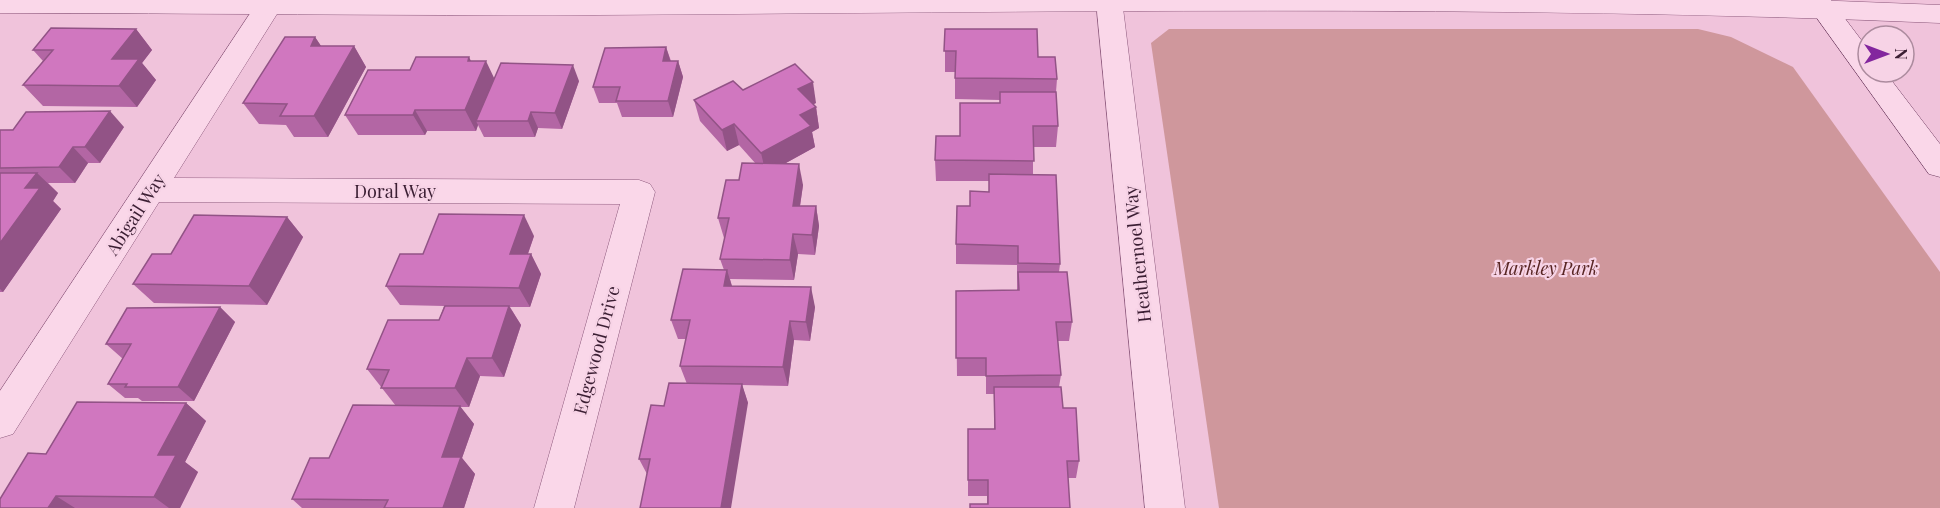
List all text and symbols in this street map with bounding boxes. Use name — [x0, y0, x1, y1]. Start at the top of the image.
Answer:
north arrow — [1856, 24, 1916, 84]
text: N — [1891, 48, 1912, 60]
street label: Abigail Way — [99, 169, 170, 260]
street label: Doral Way — [354, 179, 436, 203]
street label: Heathernoel Way — [1118, 184, 1156, 324]
park label: Markley Park — [1493, 256, 1598, 280]
street label: Edgewood Drive — [567, 283, 625, 417]

